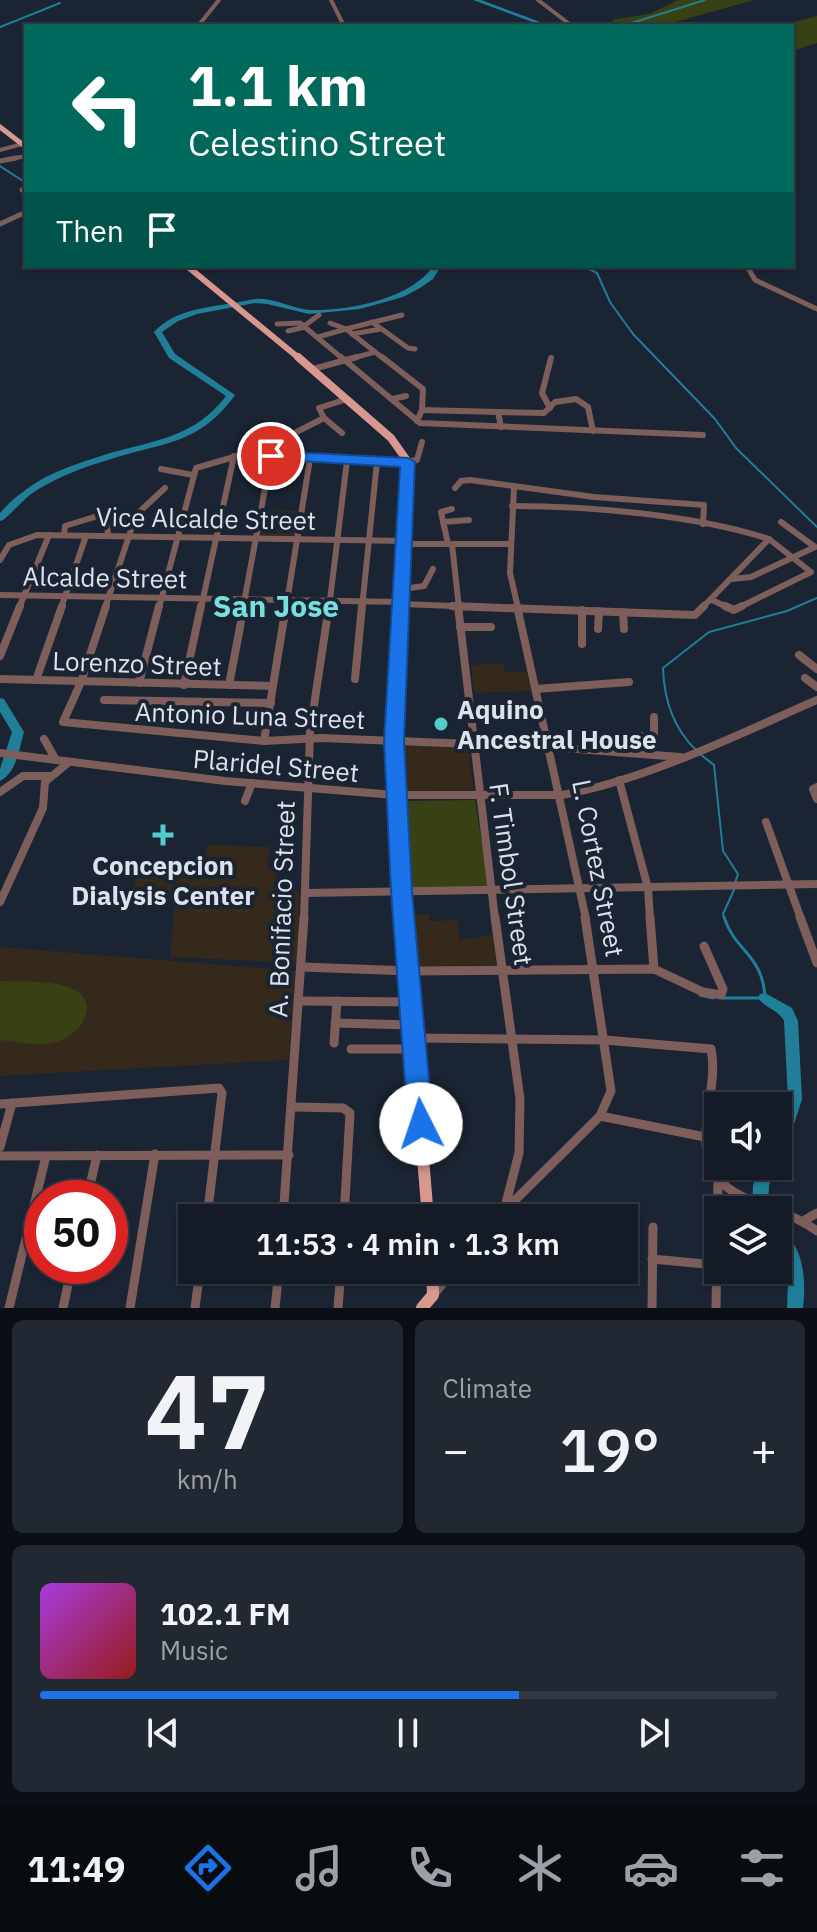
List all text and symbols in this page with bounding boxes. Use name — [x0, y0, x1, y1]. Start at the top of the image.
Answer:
text: 1.1 km — [188, 49, 368, 121]
icon: left — [56, 56, 160, 160]
text: Celestino Street — [188, 119, 446, 166]
icon: arrive — [140, 208, 184, 252]
text: Then — [56, 211, 124, 250]
pin — [237, 422, 305, 490]
icon: arrive — [249, 434, 293, 478]
street label: Vice Alcalde Street — [96, 499, 316, 537]
street label: Alcalde Street — [22, 559, 188, 595]
district label: San Jose — [213, 586, 339, 625]
street label: Lorenzo Street — [52, 643, 222, 683]
place label: Aquino Ancestral House — [457, 692, 657, 756]
street label: Antonio Luna Street — [134, 694, 366, 736]
marker: Aquino Ancestral House — [432, 715, 450, 733]
street label: Plaridel Street — [192, 741, 360, 789]
street label: L. Cortez Street — [565, 776, 633, 960]
street label: F. Timbol Street — [482, 781, 542, 967]
street label: A. Bonifacio Street — [260, 800, 302, 1018]
marker: Concepcion Dialysis Center — [152, 824, 174, 846]
place label: Concepcion Dialysis Center — [71, 848, 255, 912]
position arrow — [379, 1082, 463, 1166]
map controls — [704, 1092, 792, 1284]
button: sound — [704, 1092, 792, 1180]
speed limit sign: 50 — [24, 1180, 128, 1284]
button: layers — [704, 1196, 792, 1284]
text: 11:53 · 4 min · 1.3 km — [256, 1224, 560, 1263]
text: 47 — [145, 1342, 270, 1478]
text: Climate — [443, 1371, 532, 1405]
text: 19° — [560, 1410, 660, 1489]
text: − — [443, 1421, 469, 1478]
text: + — [751, 1421, 777, 1478]
text: km/h — [177, 1462, 238, 1496]
text: 102.1 FM — [160, 1594, 291, 1633]
text: Music — [160, 1633, 228, 1667]
icon: previous — [141, 1711, 185, 1755]
icon: pause — [386, 1711, 430, 1755]
icon: next — [632, 1711, 676, 1755]
icon: directions — [180, 1840, 236, 1896]
icon: music — [291, 1840, 347, 1896]
icon: phone — [402, 1840, 458, 1896]
icon: climate — [512, 1840, 568, 1896]
icon: car — [623, 1840, 679, 1896]
icon: filters — [734, 1840, 790, 1896]
text: 11:49 — [27, 1845, 126, 1892]

